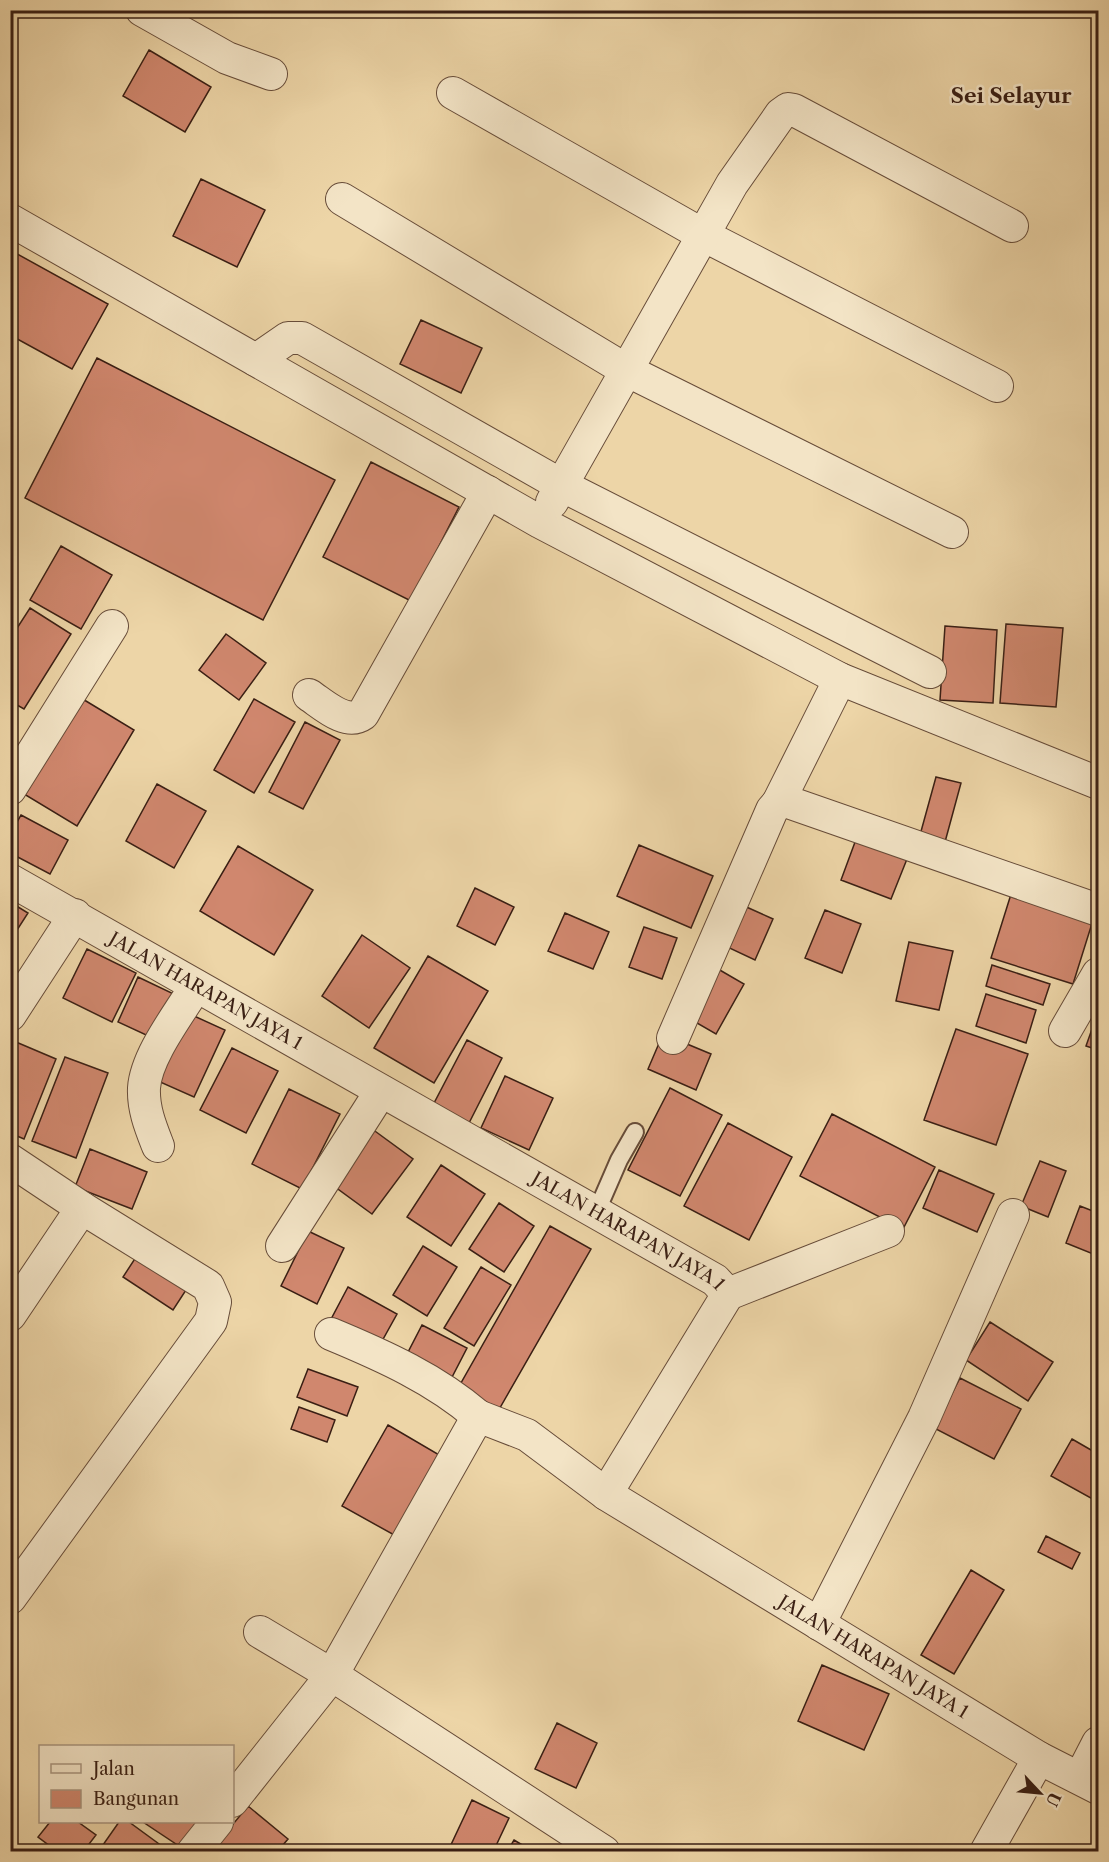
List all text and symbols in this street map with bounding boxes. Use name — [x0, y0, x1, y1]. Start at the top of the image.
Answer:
district label: Sei Selayur — [951, 83, 1072, 108]
street label: JALAN HARAPAN JAYA 1 — [103, 926, 307, 1055]
street label: JALAN HARAPAN JAYA 1 — [525, 1166, 730, 1295]
street label: JALAN HARAPAN JAYA 1 — [772, 1589, 973, 1724]
legend — [39, 1745, 234, 1823]
text: Jalan — [90, 1758, 135, 1780]
north arrow — [1010, 1763, 1070, 1823]
text: Bangunan — [93, 1788, 179, 1810]
text: U — [1042, 1789, 1065, 1810]

